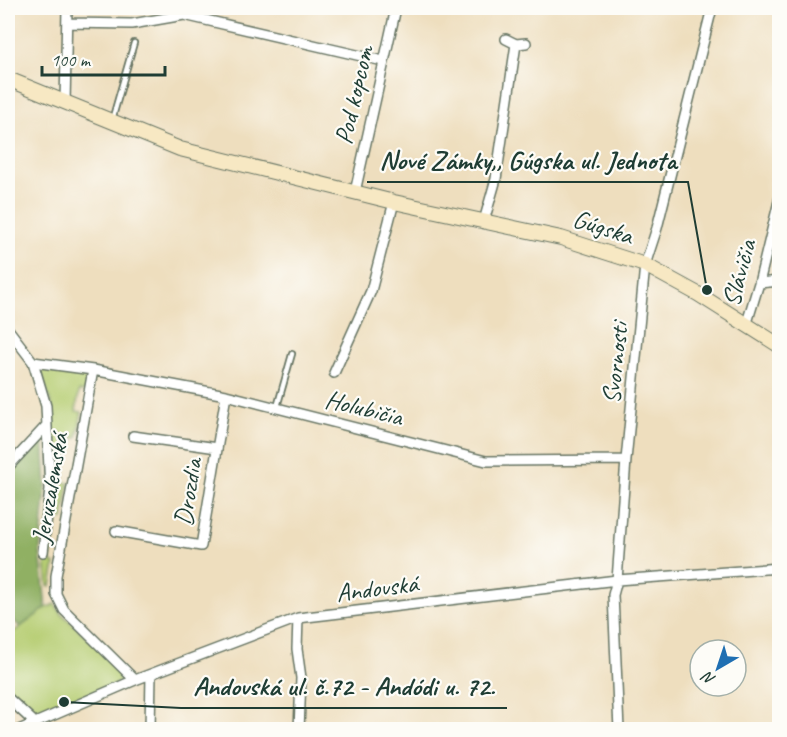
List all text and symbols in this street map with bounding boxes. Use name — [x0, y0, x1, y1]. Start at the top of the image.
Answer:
scale bar — [42, 39, 165, 77]
street label: Pod kopcom — [327, 41, 382, 147]
text: 100 m — [51, 49, 92, 71]
callout: Nové Zámky,, Gúgska ul. Jednota — [367, 137, 688, 182]
text: Nové Zámky,, Gúgska ul. Jednota — [379, 143, 679, 177]
street label: Gúgska — [569, 202, 639, 253]
street label: Slávičia — [714, 235, 764, 310]
street label: Svornosti — [594, 318, 636, 405]
street label: Holubičia — [322, 382, 408, 434]
street label: Jeruzalemská — [24, 428, 76, 548]
street label: Drozdia — [166, 454, 210, 528]
street label: Andovská — [334, 566, 422, 609]
north arrow — [688, 638, 748, 698]
callout: Andovská ul. č.72 - Andódi u. 72. — [181, 663, 507, 708]
text: N — [697, 666, 719, 690]
text: Andovská ul. č.72 - Andódi u. 72. — [193, 669, 495, 703]

